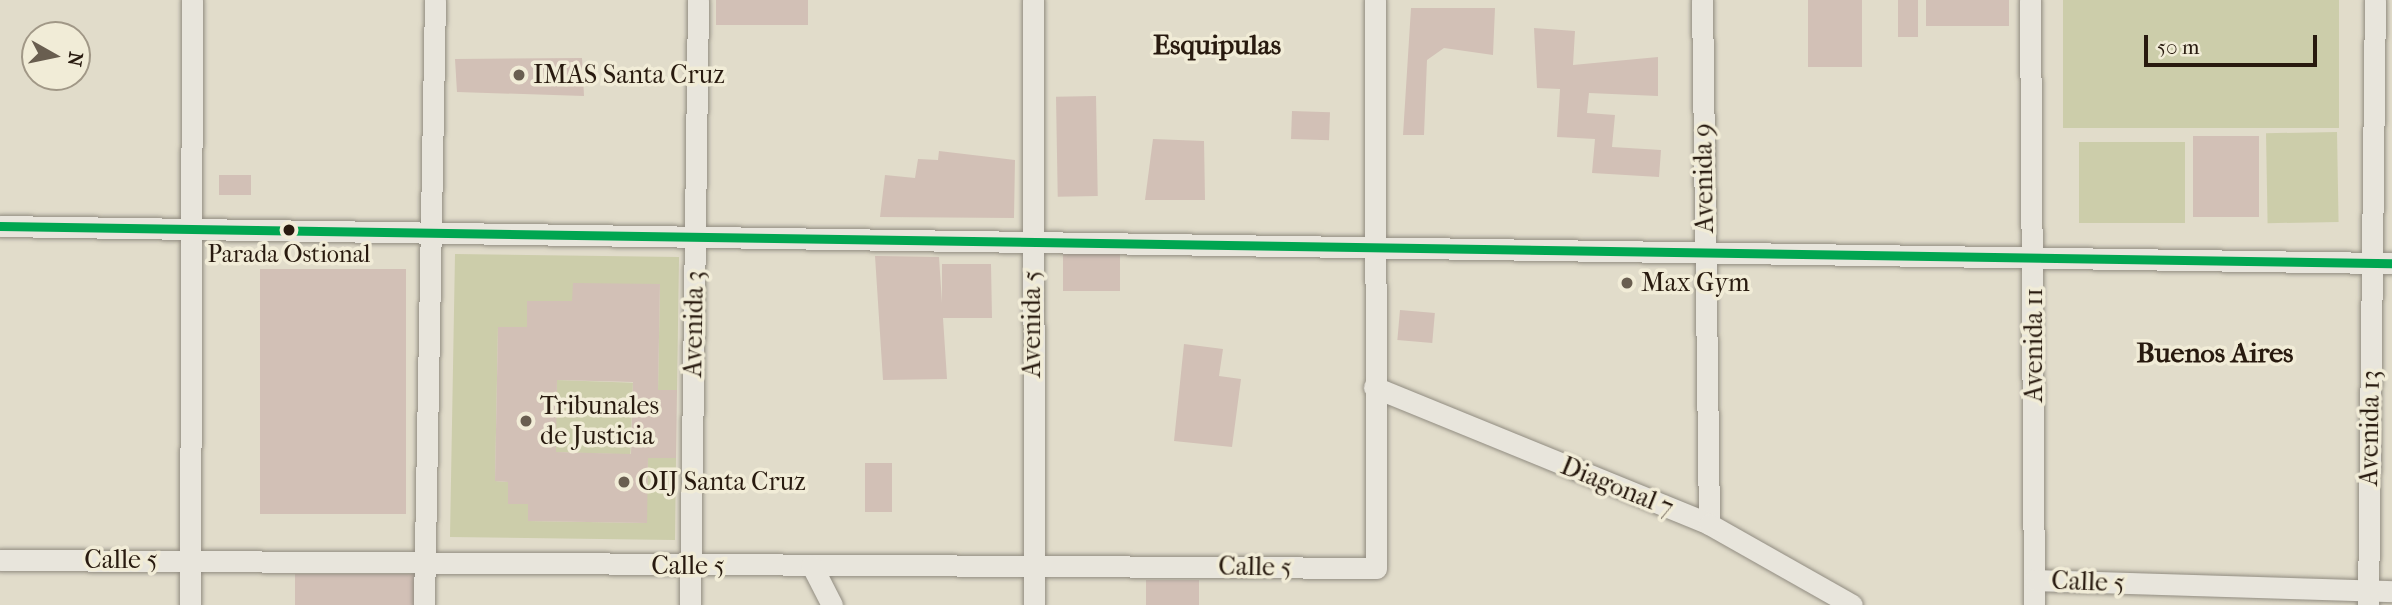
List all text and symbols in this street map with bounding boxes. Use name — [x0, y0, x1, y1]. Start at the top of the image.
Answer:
north arrow — [21, 21, 91, 91]
scale bar — [2147, 21, 2320, 65]
district label: Esquipulas — [1153, 28, 1281, 62]
text: 50 m — [2157, 35, 2200, 59]
text: N — [63, 50, 87, 68]
place label: IMAS Santa Cruz — [533, 59, 725, 91]
marker: IMAS Santa Cruz — [511, 67, 527, 83]
street label: Avenida 9 — [1687, 123, 1721, 233]
marker: Parada Ostional — [282, 223, 296, 237]
place label: Parada Ostional — [208, 241, 370, 269]
place label: Max Gym — [1641, 267, 1750, 299]
street label: Avenida 3 — [677, 270, 711, 378]
street label: Avenida 5 — [1016, 270, 1048, 378]
marker: Max Gym — [1619, 275, 1635, 291]
street label: Avenida 11 — [2018, 288, 2050, 402]
district label: Buenos Aires — [2137, 336, 2293, 370]
street label: Avenida 13 — [2353, 370, 2387, 486]
place label: Tribunales de Justicia — [540, 390, 659, 452]
marker: Tribunales de Justicia — [518, 413, 534, 429]
street label: Diagonal 7 — [1556, 450, 1678, 524]
place label: OIJ Santa Cruz — [638, 466, 806, 498]
marker: OIJ Santa Cruz — [616, 474, 632, 490]
street label: Calle 5 — [84, 544, 158, 576]
street label: Calle 5 — [651, 550, 725, 582]
street label: Calle 5 — [1218, 551, 1292, 583]
street label: Calle 5 — [2051, 565, 2125, 599]

